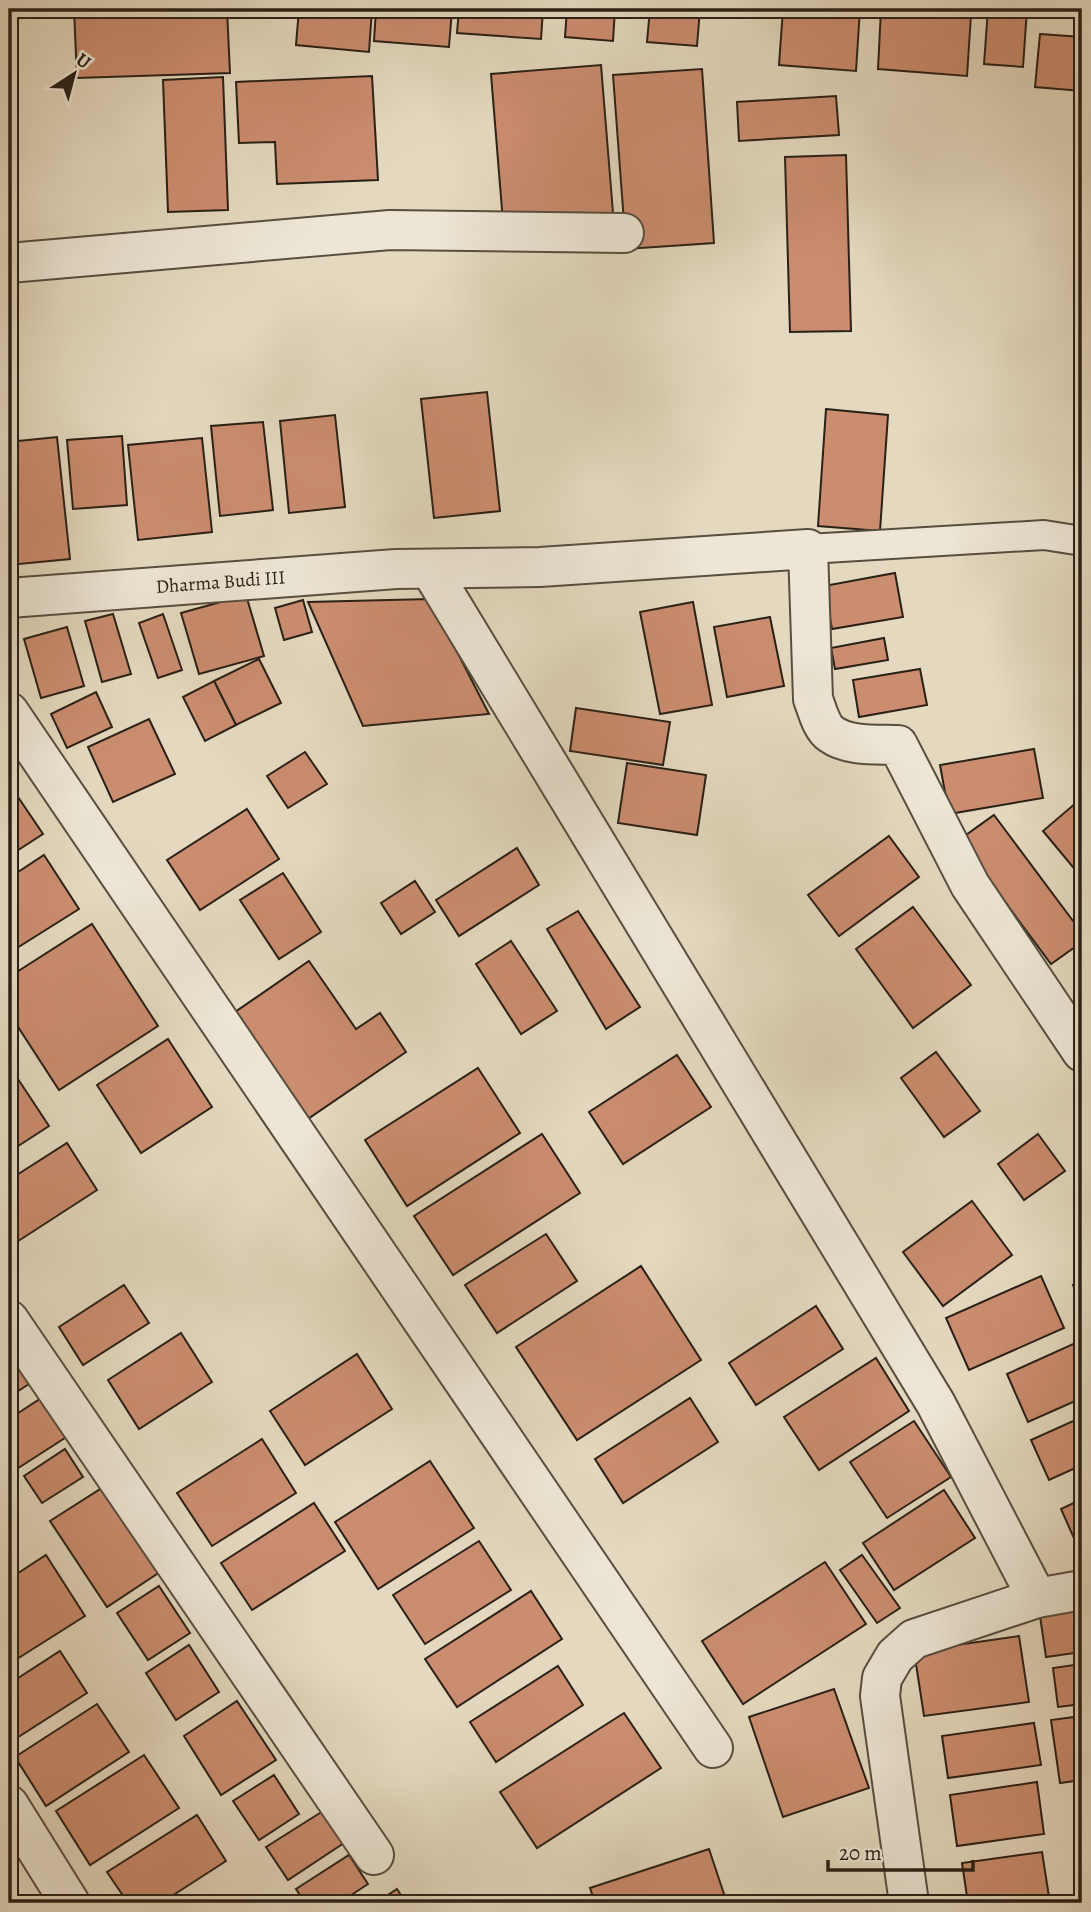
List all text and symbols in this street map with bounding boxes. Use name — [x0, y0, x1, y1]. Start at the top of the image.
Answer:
north arrow — [38, 38, 108, 108]
text: U — [71, 47, 97, 76]
street label: Dharma Budi III — [155, 564, 286, 600]
scale bar — [828, 1828, 974, 1872]
text: 20 m — [839, 1839, 882, 1867]

